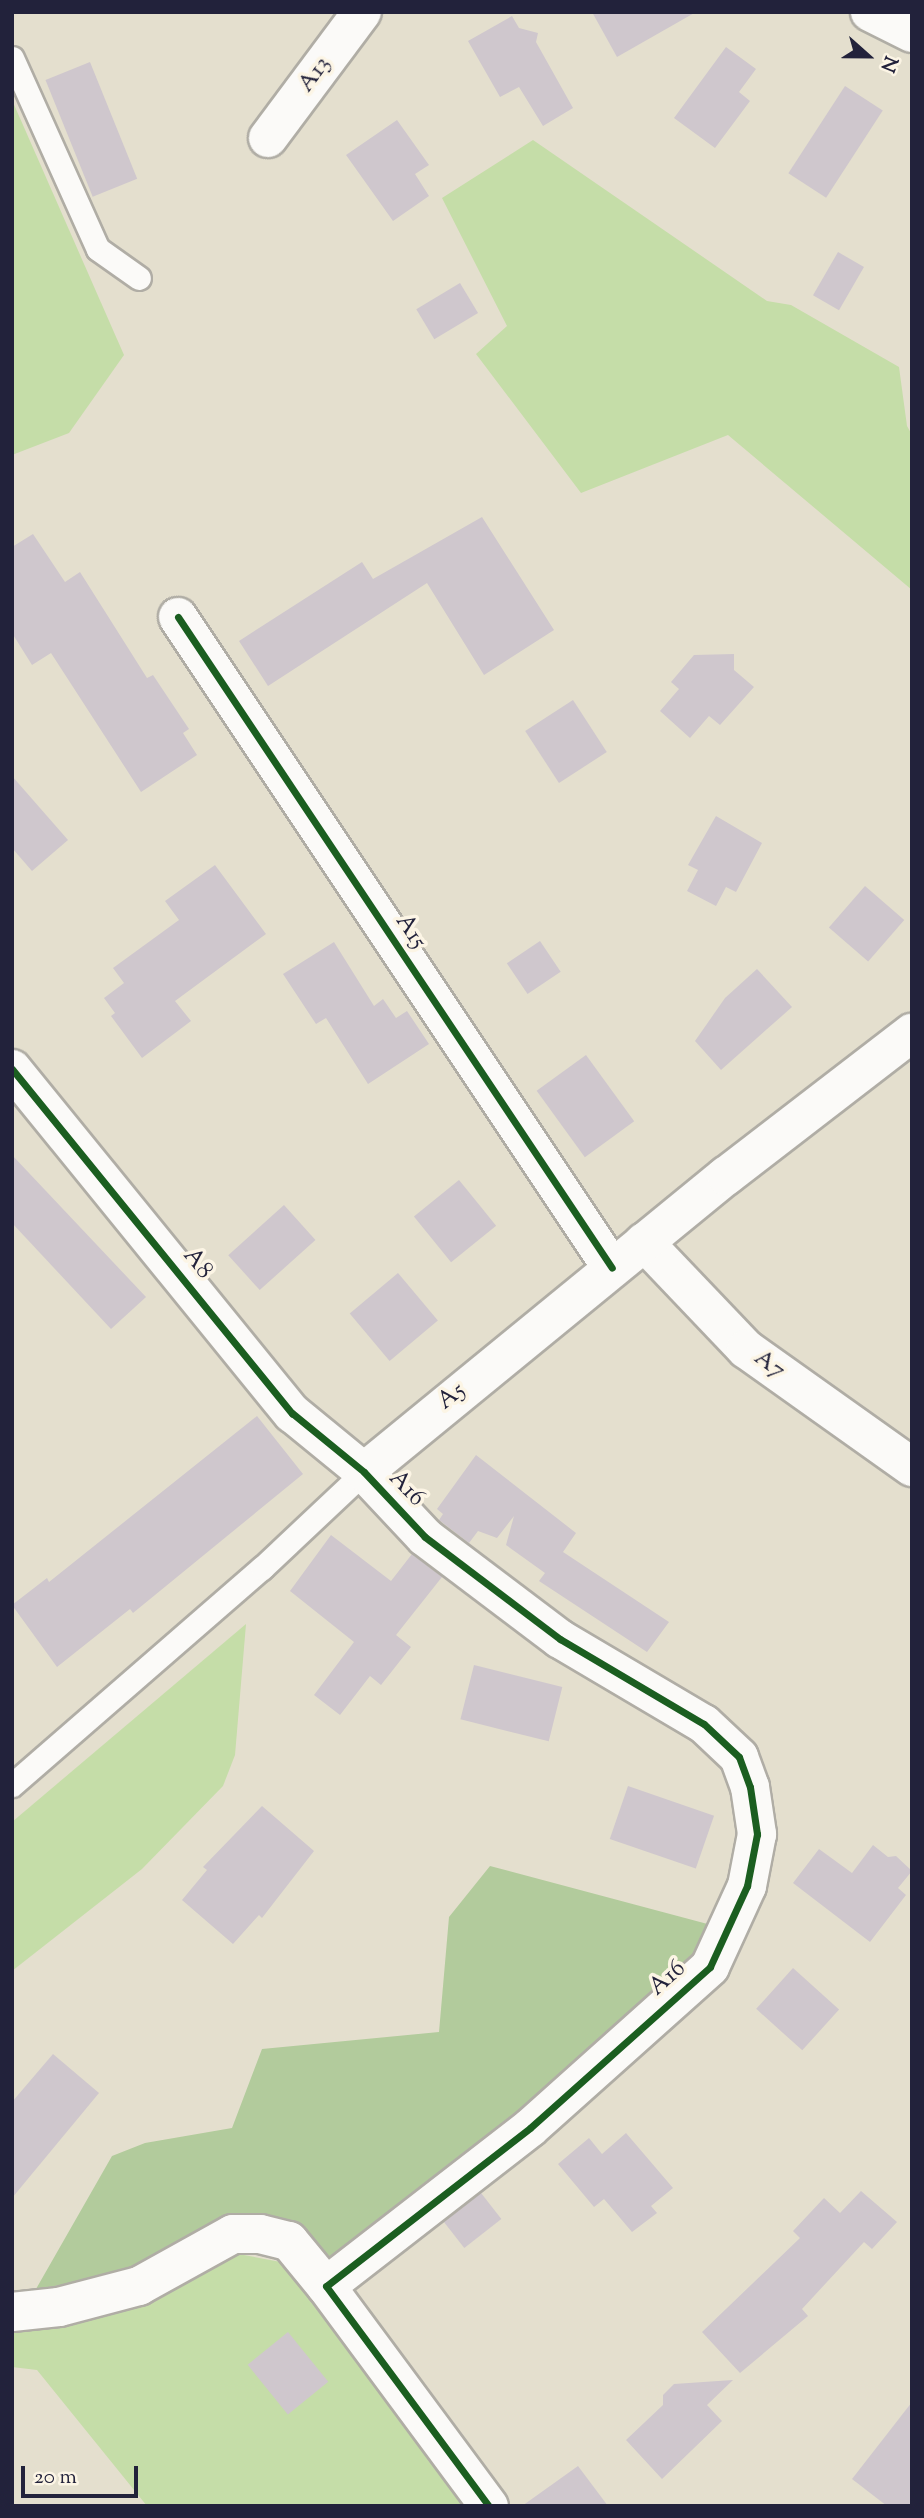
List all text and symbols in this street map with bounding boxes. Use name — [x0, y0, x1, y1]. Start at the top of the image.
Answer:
north arrow — [833, 21, 903, 91]
street label: A13 — [292, 51, 338, 99]
text: N — [873, 52, 903, 76]
street label: A15 — [388, 909, 432, 955]
street label: A8 — [176, 1243, 218, 1285]
street label: A7 — [748, 1344, 790, 1386]
street label: A5 — [432, 1377, 472, 1417]
street label: A16 — [382, 1465, 430, 1513]
street label: A16 — [644, 1955, 692, 2003]
scale bar — [24, 2452, 142, 2496]
text: 20 m — [34, 2463, 77, 2493]

